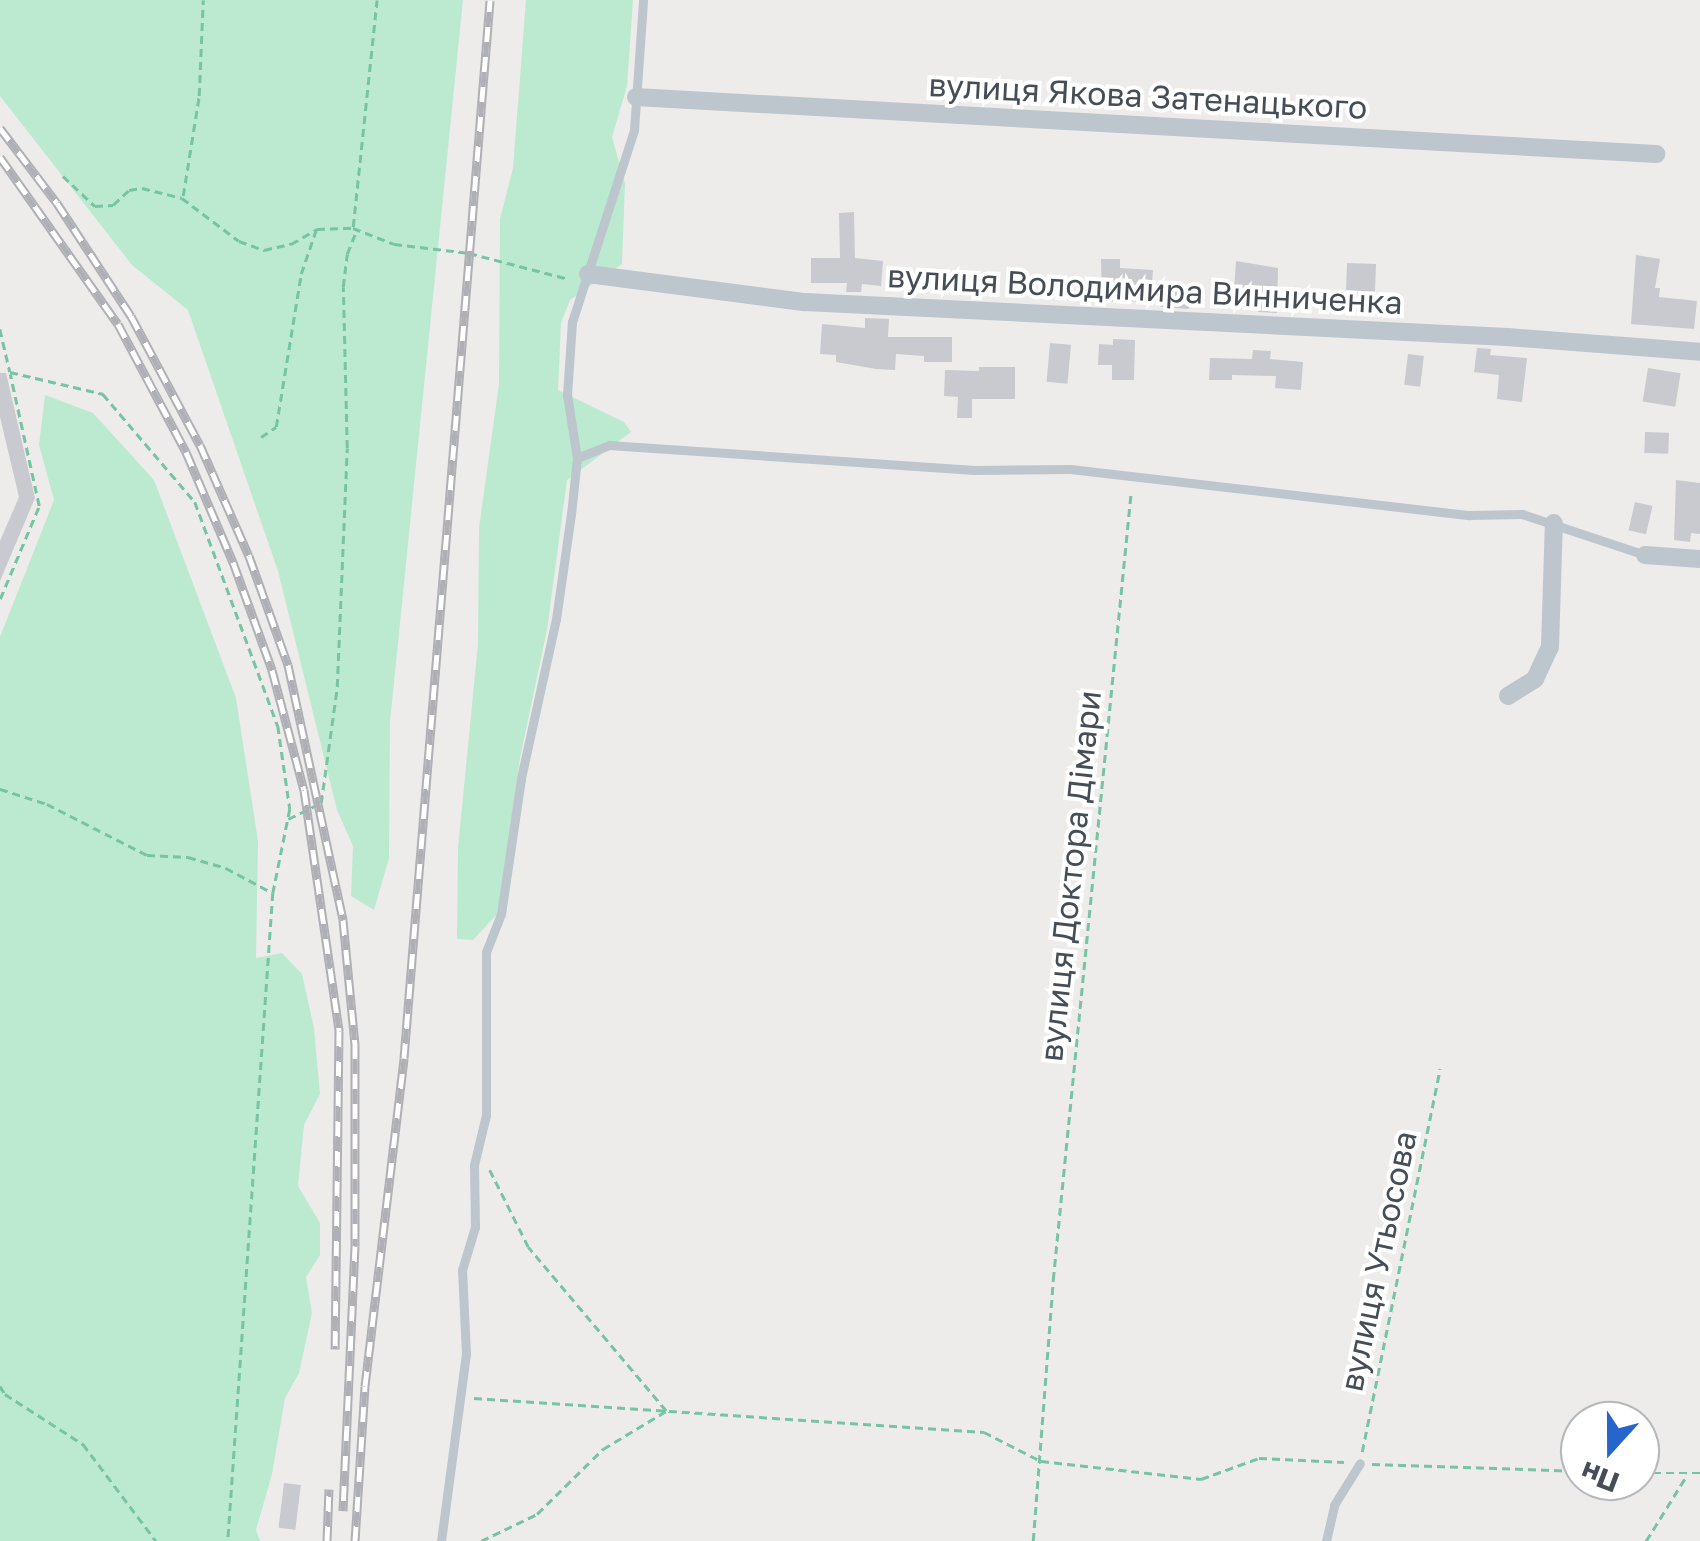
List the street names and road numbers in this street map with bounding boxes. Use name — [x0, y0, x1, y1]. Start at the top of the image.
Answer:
street label: вулиця Якова Затенацького — [928, 65, 1368, 127]
street label: вулиця Володимира Винниченка — [886, 256, 1404, 322]
street label: вулиця Доктора Дімари — [1031, 689, 1109, 1063]
street label: вулиця Утьосова — [1332, 1127, 1424, 1395]

